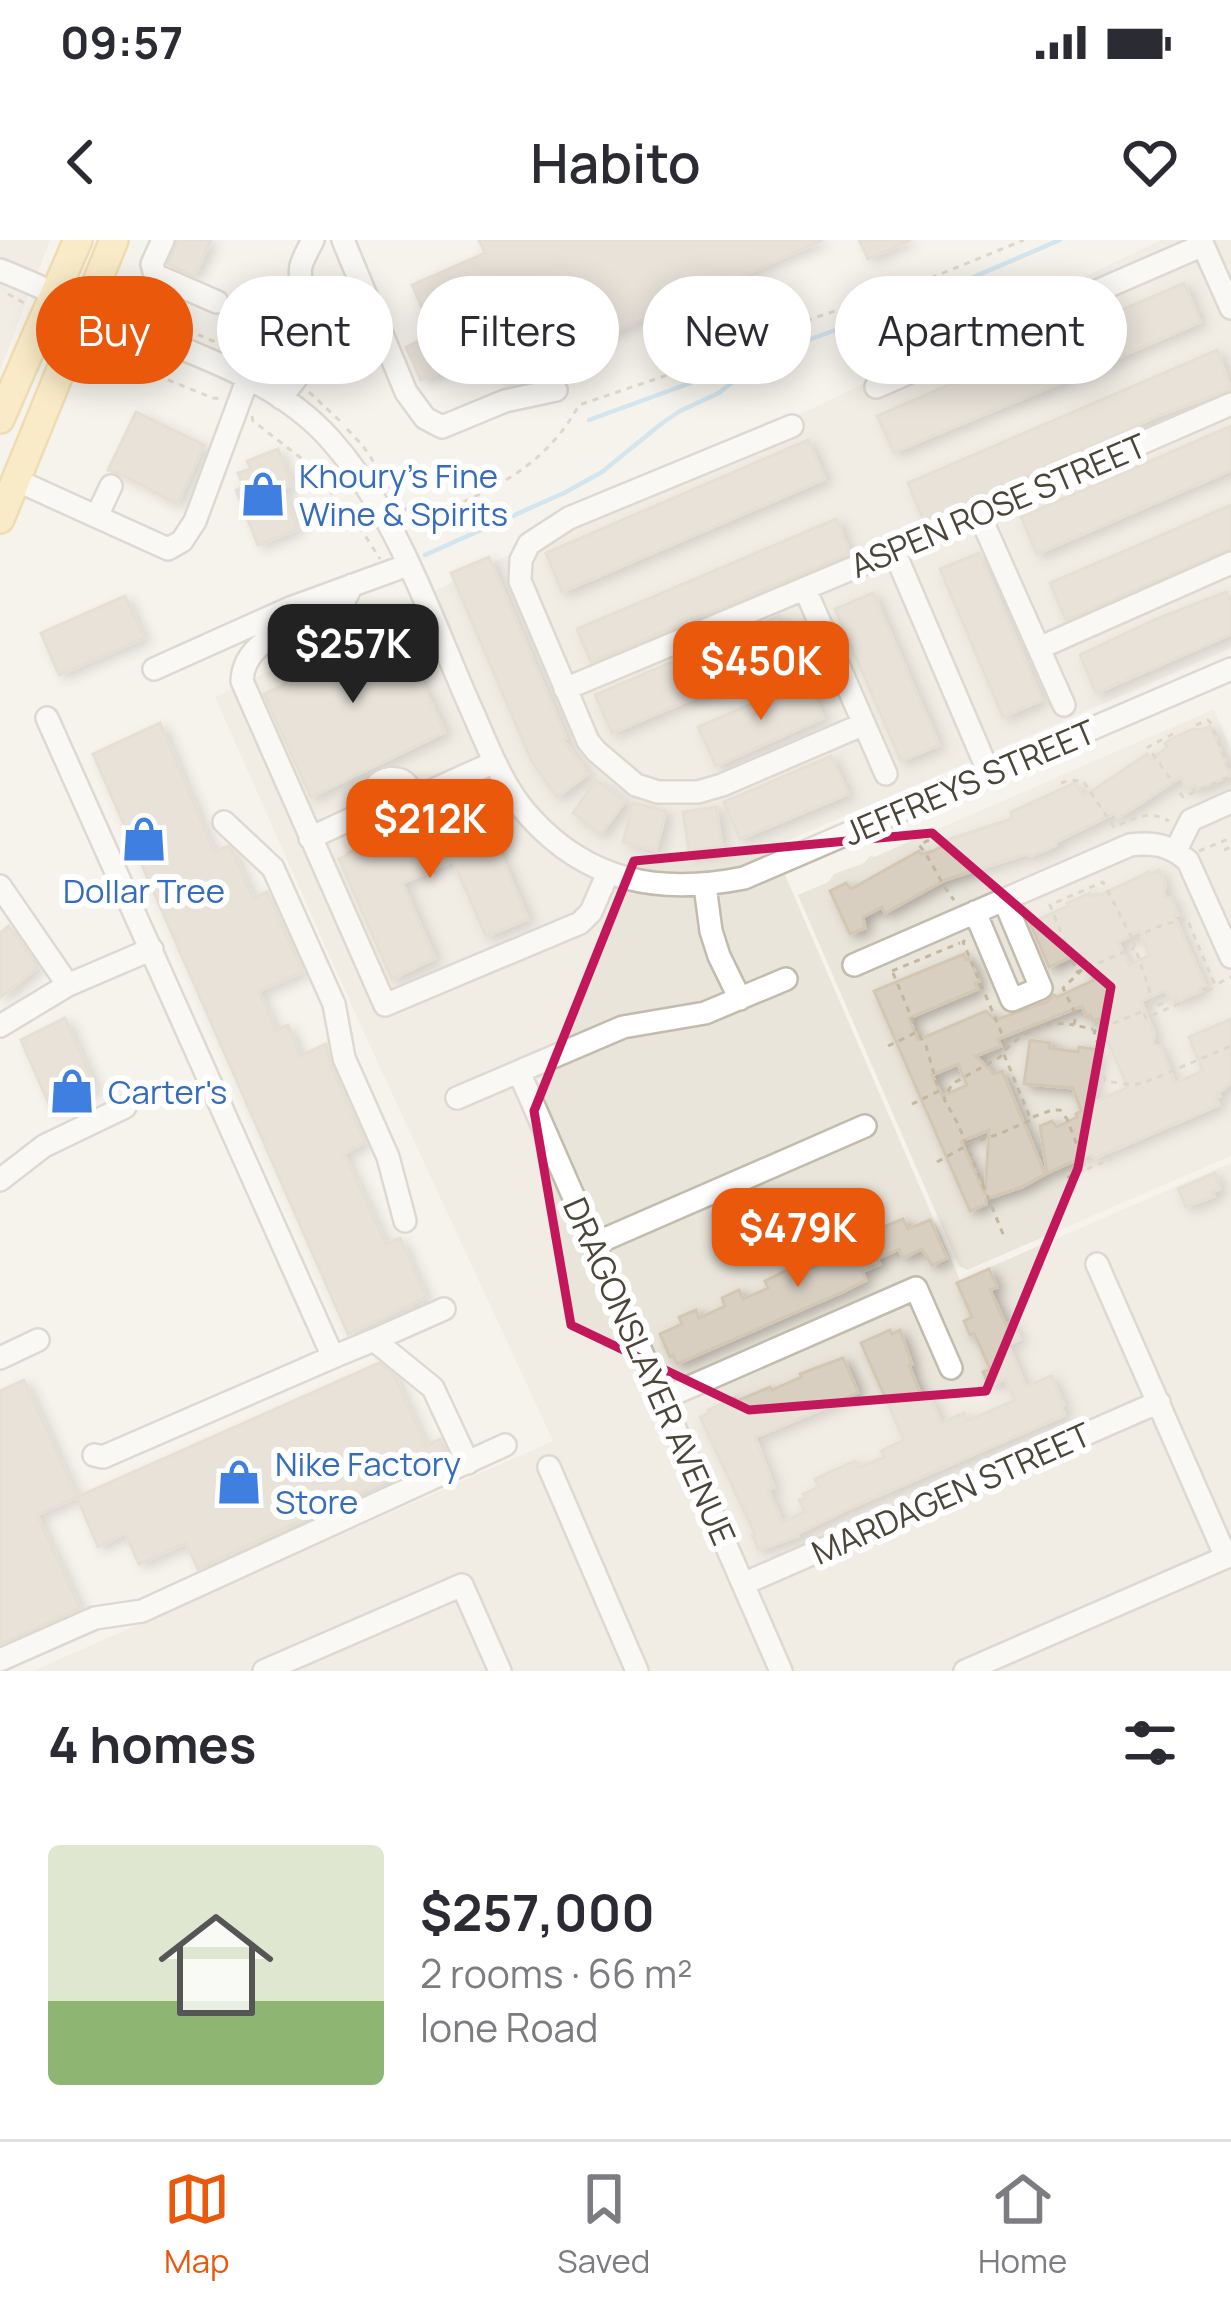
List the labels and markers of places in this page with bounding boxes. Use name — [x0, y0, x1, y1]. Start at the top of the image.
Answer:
place label: Khoury's Fine Wine & Spirits — [299, 453, 508, 536]
shop icon: Khoury's Fine Wine & Spirits — [238, 469, 288, 519]
pin: $257K — [269, 604, 437, 706]
pin: $450K — [677, 621, 845, 723]
pin: $212K — [346, 779, 514, 881]
shop icon: Dollar Tree — [119, 814, 169, 864]
place label: Dollar Tree — [63, 868, 225, 913]
shop icon: Carter's — [47, 1066, 97, 1116]
place label: Carter's — [108, 1069, 227, 1114]
pin: $479K — [714, 1188, 882, 1290]
place label: Nike Factory Store — [275, 1441, 461, 1524]
shop icon: Nike Factory Store — [214, 1457, 264, 1507]

